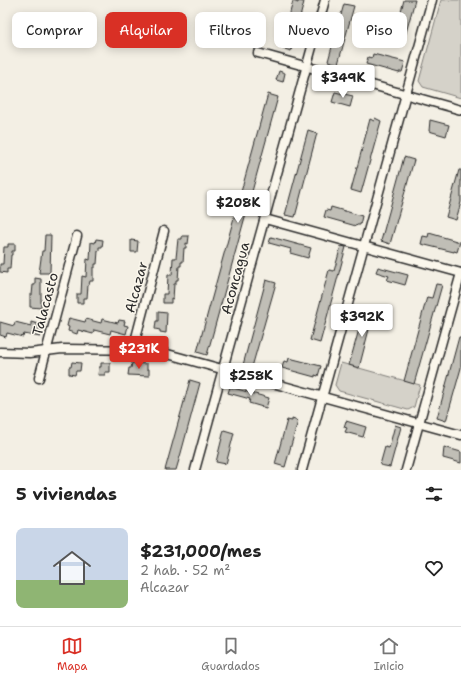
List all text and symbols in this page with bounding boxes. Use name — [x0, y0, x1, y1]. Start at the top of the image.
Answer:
chip: Comprar — [12, 12, 97, 48]
chip: Alquilar — [105, 12, 187, 48]
chip: Filtros — [195, 12, 266, 48]
chip: Nuevo — [274, 12, 344, 48]
chip: Piso — [352, 12, 407, 48]
pin: $349K — [315, 65, 371, 99]
text: $349K — [321, 69, 365, 86]
pin: $208K — [210, 190, 266, 224]
text: $208K — [216, 194, 260, 211]
street label: Aconcagua — [217, 239, 253, 316]
street label: Alcazar — [120, 259, 152, 315]
street label: Talacasto — [28, 270, 62, 338]
pin: $392K — [334, 304, 390, 338]
text: $392K — [340, 308, 384, 325]
pin: $231K — [111, 336, 167, 370]
text: $231K — [119, 340, 159, 357]
pin: $258K — [223, 363, 279, 397]
text: $258K — [229, 367, 273, 384]
text: 5 viviendas — [16, 483, 117, 505]
icon: filters — [423, 483, 445, 505]
text: $231,000/mes — [140, 540, 261, 562]
icon: home — [48, 544, 96, 592]
icon: heart — [423, 557, 445, 579]
text: 2 hab. · 52 m² — [140, 562, 230, 579]
text: Alcazar — [140, 579, 189, 596]
tab: Mapa — [57, 635, 87, 674]
tab: Guardados — [201, 635, 260, 674]
tab: Inicio — [374, 635, 404, 674]

